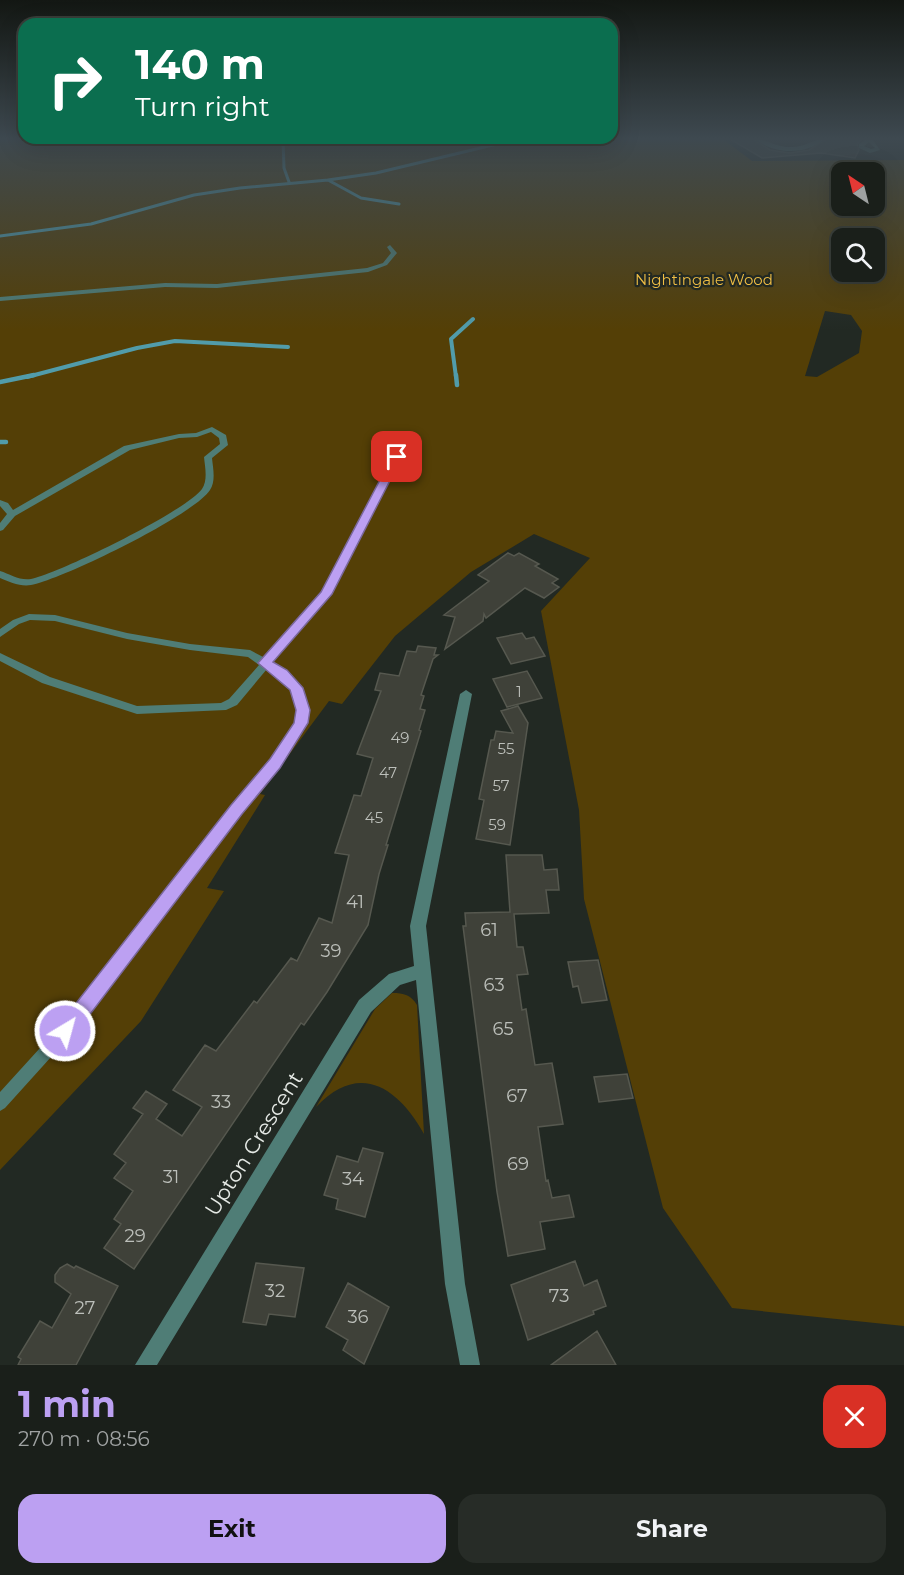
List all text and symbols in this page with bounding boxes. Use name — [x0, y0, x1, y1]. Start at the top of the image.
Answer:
text: 140 m — [135, 38, 265, 90]
icon: right — [36, 42, 114, 120]
text: Turn right — [135, 90, 270, 123]
north arrow — [831, 162, 885, 216]
map controls — [831, 162, 885, 282]
button: search — [831, 228, 885, 282]
park label: Nightingale Wood — [635, 270, 773, 289]
pin — [371, 431, 422, 482]
icon: arrive — [380, 440, 413, 473]
house number: 1 — [516, 682, 522, 701]
house number: 49 — [391, 728, 409, 747]
house number: 55 — [498, 739, 514, 758]
house number: 47 — [379, 763, 397, 782]
house number: 57 — [492, 776, 510, 795]
house number: 45 — [365, 808, 383, 827]
house number: 59 — [488, 815, 506, 834]
house number: 41 — [346, 891, 364, 913]
house number: 61 — [480, 919, 498, 941]
house number: 39 — [320, 940, 342, 962]
house number: 63 — [483, 974, 505, 996]
position arrow — [33, 999, 97, 1063]
house number: 65 — [492, 1018, 514, 1040]
street label: Upton Crescent — [199, 1067, 308, 1220]
house number: 67 — [506, 1085, 528, 1107]
house number: 33 — [211, 1091, 231, 1113]
house number: 69 — [507, 1153, 529, 1175]
house number: 31 — [163, 1166, 179, 1188]
house number: 34 — [342, 1168, 364, 1190]
house number: 29 — [124, 1225, 146, 1247]
house number: 32 — [265, 1280, 285, 1302]
house number: 73 — [549, 1285, 569, 1307]
house number: 27 — [75, 1297, 95, 1319]
house number: 36 — [347, 1306, 369, 1328]
text: 1 min — [18, 1382, 116, 1426]
button: close — [823, 1385, 886, 1448]
text: 270 m · 08:56 — [18, 1427, 150, 1451]
button: Exit — [18, 1494, 446, 1563]
button: Share — [458, 1494, 886, 1563]

